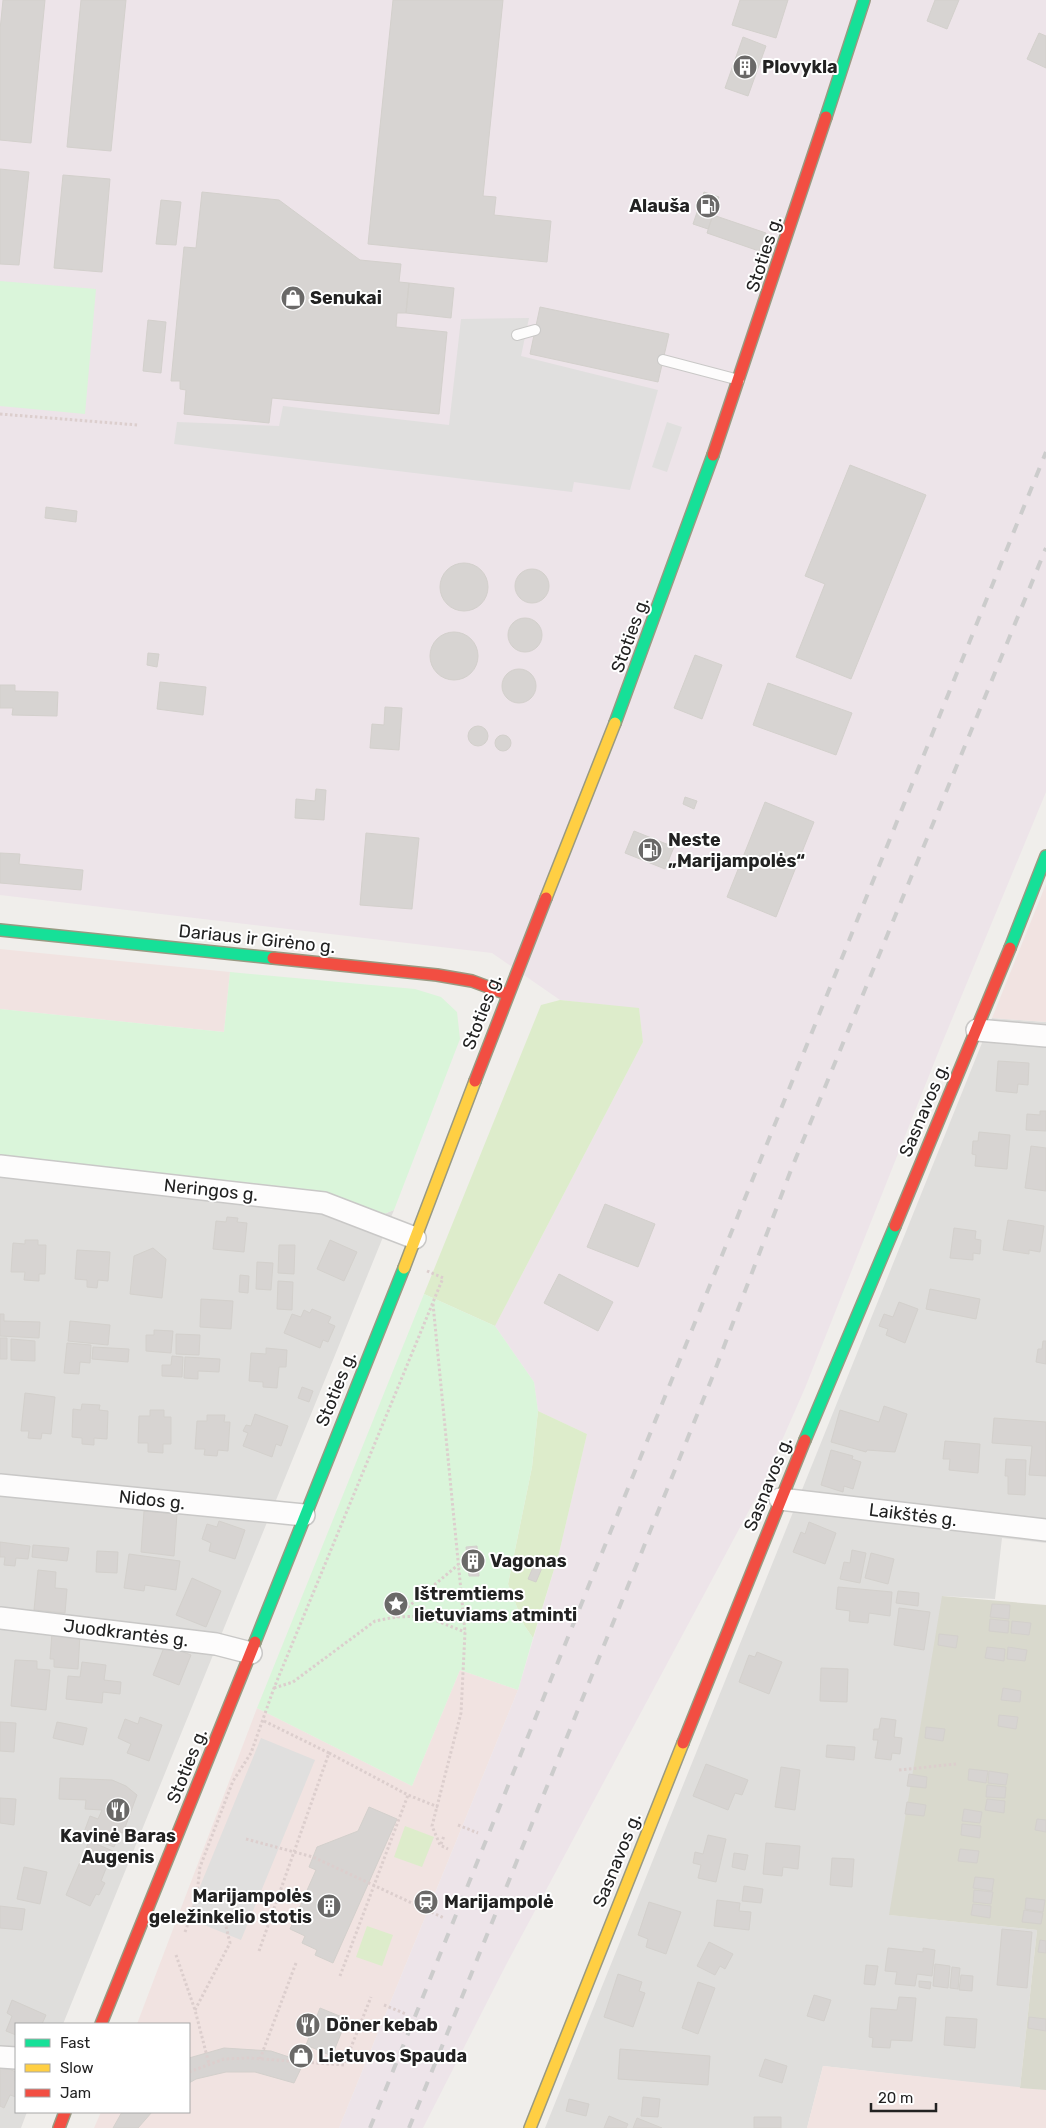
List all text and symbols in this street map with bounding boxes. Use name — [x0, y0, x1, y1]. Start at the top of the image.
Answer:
building icon: Plovykla — [732, 54, 758, 80]
place label: Plovykla — [762, 56, 838, 78]
fuel station icon: Alauša — [695, 193, 721, 219]
place label: Alauša — [629, 195, 690, 217]
street label: Stoties g. — [741, 213, 787, 295]
shop icon: Senukai — [280, 285, 306, 311]
place label: Senukai — [310, 287, 382, 309]
street label: Stoties g. — [606, 594, 654, 676]
place label: Neste „Marijampolės“ — [668, 829, 805, 872]
fuel station icon: Neste „Marijampolės“ — [637, 837, 663, 863]
street label: Dariaus ir Girėno g. — [178, 920, 336, 958]
street label: Stoties g. — [458, 971, 506, 1053]
street label: Sasnavos g. — [894, 1060, 954, 1160]
street label: Neringos g. — [163, 1174, 259, 1206]
street label: Stoties g. — [311, 1348, 361, 1430]
street label: Sasnavos g. — [739, 1434, 797, 1534]
street label: Nidos g. — [118, 1486, 186, 1514]
street label: Laikštės g. — [868, 1499, 958, 1531]
building icon: Vagonas — [460, 1548, 486, 1574]
place label: Vagonas — [490, 1550, 567, 1572]
place label: Ištremtiems lietuviams atminti — [414, 1583, 577, 1626]
place icon: Ištremtiems lietuviams atminti — [383, 1591, 409, 1617]
street label: Juodkrantės g. — [62, 1614, 190, 1652]
street label: Stoties g. — [162, 1725, 212, 1807]
restaurant icon: Kavinė Baras Augenis — [105, 1797, 131, 1823]
street label: Sasnavos g. — [588, 1810, 646, 1910]
place label: Kavinė Baras Augenis — [60, 1825, 176, 1868]
place label: Marijampolės geležinkelio stotis — [149, 1885, 312, 1928]
station icon: Marijampolė — [413, 1889, 439, 1915]
place label: Marijampolė — [444, 1891, 554, 1913]
building icon: Marijampolės geležinkelio stotis — [316, 1893, 342, 1919]
restaurant icon: Döner kebab — [295, 2012, 321, 2038]
place label: Döner kebab — [326, 2014, 438, 2036]
legend — [15, 2023, 190, 2113]
text: Fast — [60, 2034, 90, 2052]
shop icon: Lietuvos Spauda — [288, 2043, 314, 2069]
place label: Lietuvos Spauda — [318, 2045, 467, 2067]
text: Slow — [60, 2059, 93, 2077]
scale bar — [871, 2080, 936, 2112]
text: Jam — [60, 2084, 91, 2102]
text: 20 m — [878, 2089, 913, 2107]

